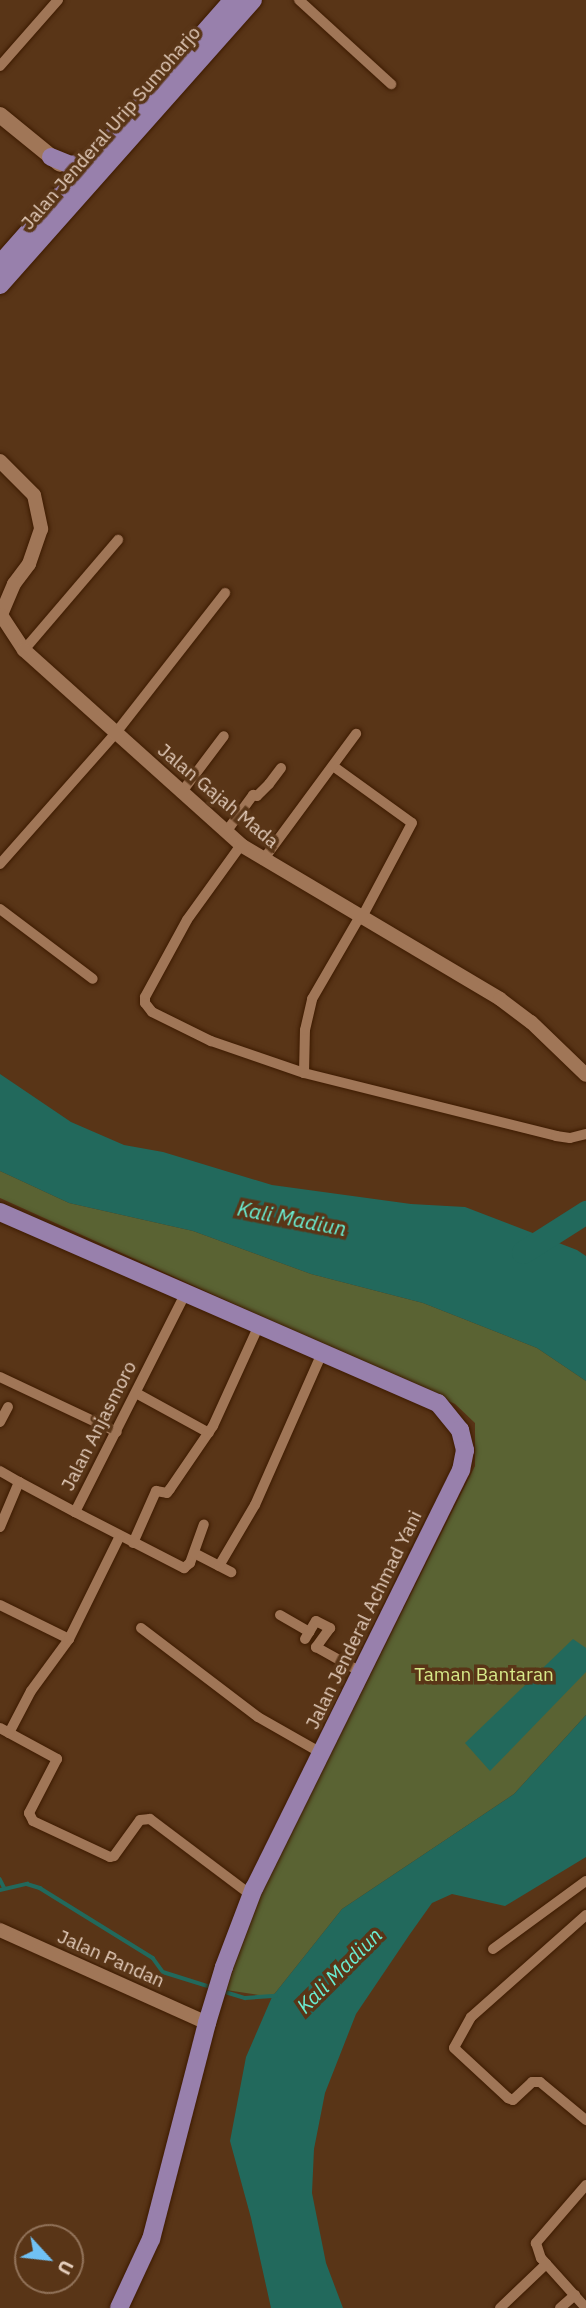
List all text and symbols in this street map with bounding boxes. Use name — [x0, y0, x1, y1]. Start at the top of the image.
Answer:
street label: Jalan Jenderal Urip Sumoharjo — [16, 22, 206, 234]
street label: Jalan Gajah Mada — [153, 739, 283, 853]
water label: Kali Madiun — [235, 1195, 349, 1241]
street label: Jalan Anjasmoro — [57, 1357, 141, 1495]
street label: Jalan Jenderal Achmad Yani — [301, 1507, 427, 1733]
park label: Taman Bantaran — [414, 1664, 554, 1686]
water label: Kali Madiun — [291, 1922, 387, 2018]
street label: Jalan Pandan — [54, 1925, 168, 1993]
north arrow — [14, 2224, 84, 2294]
text: U — [52, 2256, 80, 2279]

